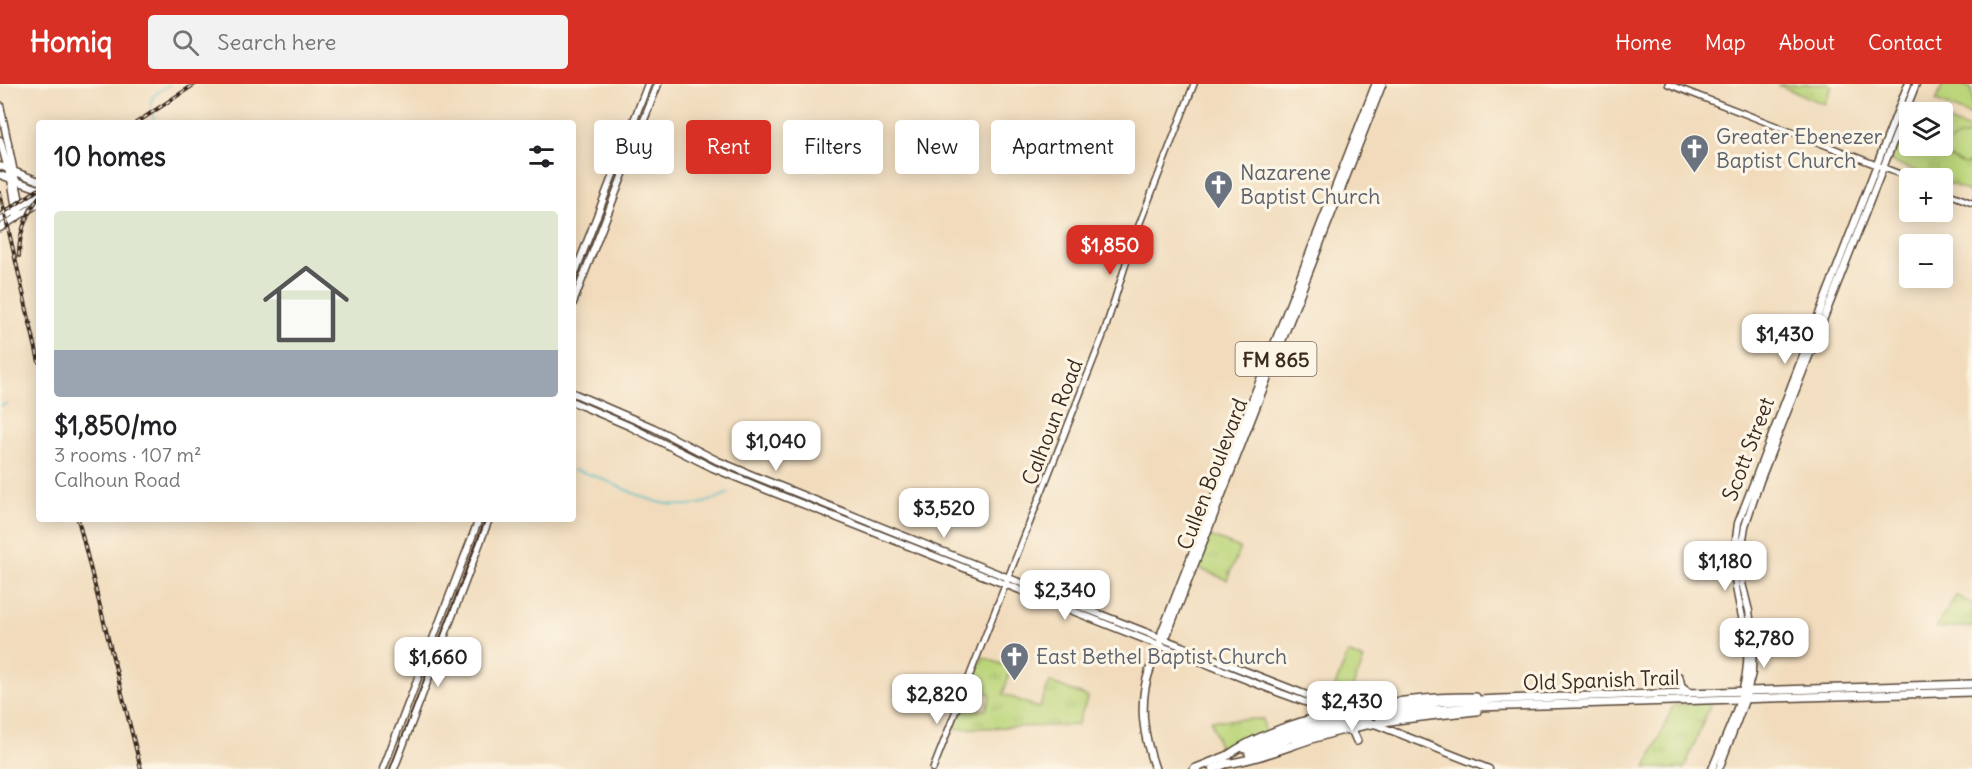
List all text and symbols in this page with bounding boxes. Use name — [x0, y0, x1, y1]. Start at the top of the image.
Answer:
search box — [148, 15, 568, 69]
text: Homiq — [30, 24, 112, 60]
icon: search — [169, 26, 202, 59]
text: Search here — [217, 28, 336, 56]
text: Home — [1615, 29, 1672, 56]
text: Map — [1705, 29, 1746, 56]
text: About — [1779, 29, 1835, 56]
text: Contact — [1868, 29, 1942, 56]
map controls — [1899, 102, 1953, 288]
button: layers — [1899, 102, 1953, 156]
chip: Buy — [594, 120, 674, 174]
chip: Rent — [686, 120, 771, 174]
chip: Filters — [783, 120, 883, 174]
chip: New — [895, 120, 979, 174]
chip: Apartment — [991, 120, 1135, 174]
place label: Greater Ebenezer Baptist Church — [1716, 123, 1883, 174]
church icon: Greater Ebenezer Baptist Church — [1679, 132, 1711, 174]
text: 10 homes — [54, 140, 166, 173]
icon: filters — [525, 140, 558, 173]
place label: Nazarene Baptist Church — [1240, 159, 1380, 210]
church icon: Nazarene Baptist Church — [1203, 168, 1235, 210]
button: + — [1899, 168, 1953, 222]
pin: $1,850 — [1061, 225, 1159, 276]
text: $1,850 — [1080, 232, 1140, 257]
button: − — [1899, 234, 1953, 288]
icon: home — [252, 250, 360, 358]
pin: $1,430 — [1736, 314, 1834, 365]
text: $1,430 — [1756, 321, 1814, 346]
road number: FM 865 — [1236, 342, 1316, 376]
street label: Calhoun Road — [1016, 355, 1088, 489]
street label: Scott Street — [1716, 393, 1780, 505]
street label: Cullen Boulevard — [1171, 394, 1253, 554]
text: $1,850/mo — [54, 409, 177, 442]
pin: $1,040 — [727, 421, 825, 472]
text: $1,040 — [746, 428, 806, 453]
text: 3 rooms · 107 m² — [54, 442, 202, 467]
text: Calhoun Road — [54, 467, 181, 492]
pin: $3,520 — [895, 488, 993, 539]
text: $3,520 — [913, 495, 975, 520]
pin: $1,180 — [1676, 541, 1774, 592]
text: $1,180 — [1698, 548, 1752, 573]
pin: $2,340 — [1016, 570, 1114, 621]
text: $2,340 — [1034, 577, 1096, 602]
pin: $2,780 — [1715, 618, 1813, 669]
text: $2,780 — [1734, 625, 1794, 650]
pin: $1,660 — [389, 637, 487, 688]
church icon: East Bethel Baptist Church — [999, 640, 1031, 682]
place label: East Bethel Baptist Church — [1036, 643, 1287, 670]
text: $1,660 — [408, 644, 468, 669]
street label: Old Spanish Trail — [1522, 664, 1680, 696]
pin: $2,820 — [888, 674, 986, 725]
text: $2,820 — [906, 681, 968, 706]
pin: $2,430 — [1303, 681, 1401, 732]
text: $2,430 — [1321, 688, 1383, 713]

